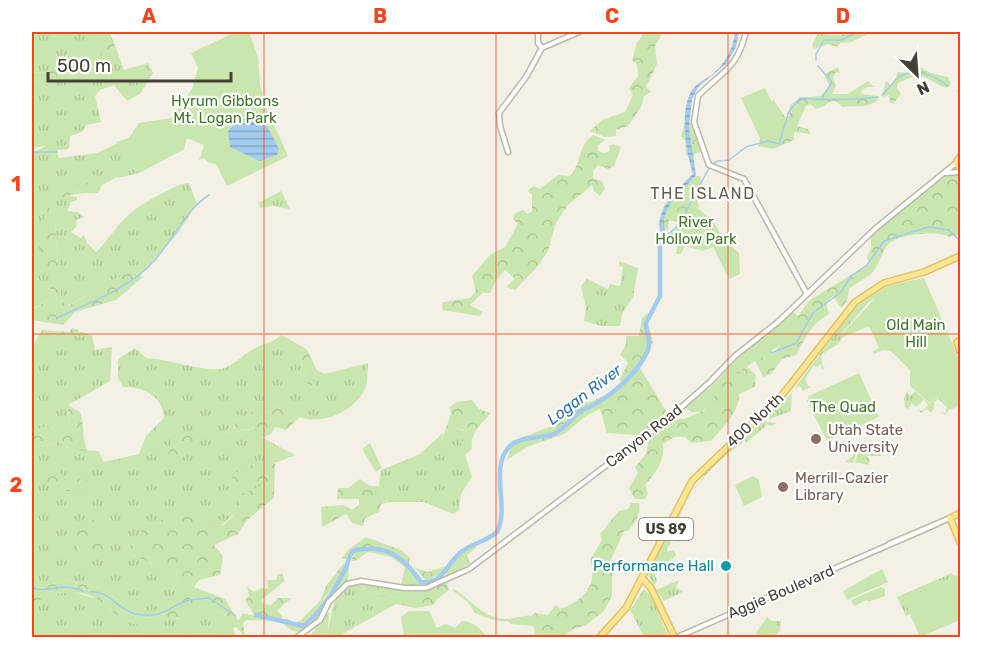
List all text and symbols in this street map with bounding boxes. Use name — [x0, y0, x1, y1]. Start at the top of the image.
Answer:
text: A — [142, 4, 157, 28]
text: B — [373, 4, 387, 28]
text: C — [605, 4, 619, 28]
text: D — [836, 4, 850, 28]
scale bar — [48, 45, 231, 83]
north arrow — [887, 45, 947, 105]
text: 500 m — [57, 55, 111, 77]
text: N — [914, 77, 932, 99]
park label: Hyrum Gibbons Mt. Logan Park — [171, 92, 279, 127]
text: 1 — [11, 172, 21, 196]
district label: THE ISLAND — [650, 184, 756, 203]
park label: River Hollow Park — [655, 213, 737, 248]
park label: Old Main Hill — [886, 316, 946, 351]
water label: Logan River — [543, 360, 626, 429]
street label: 400 North — [723, 389, 787, 451]
park label: The Quad — [810, 398, 876, 416]
street label: Canyon Road — [602, 401, 686, 471]
place label: Utah State University — [828, 421, 903, 456]
marker: Utah State University — [809, 432, 823, 446]
place label: Merrill-Cazier Library — [795, 469, 889, 504]
text: 2 — [10, 473, 23, 497]
marker: Merrill-Cazier Library — [776, 480, 790, 494]
road number: US 89 — [639, 518, 693, 540]
place label: Performance Hall — [593, 557, 714, 575]
marker: Performance Hall — [719, 559, 733, 573]
street label: Aggie Boulevard — [725, 561, 837, 623]

